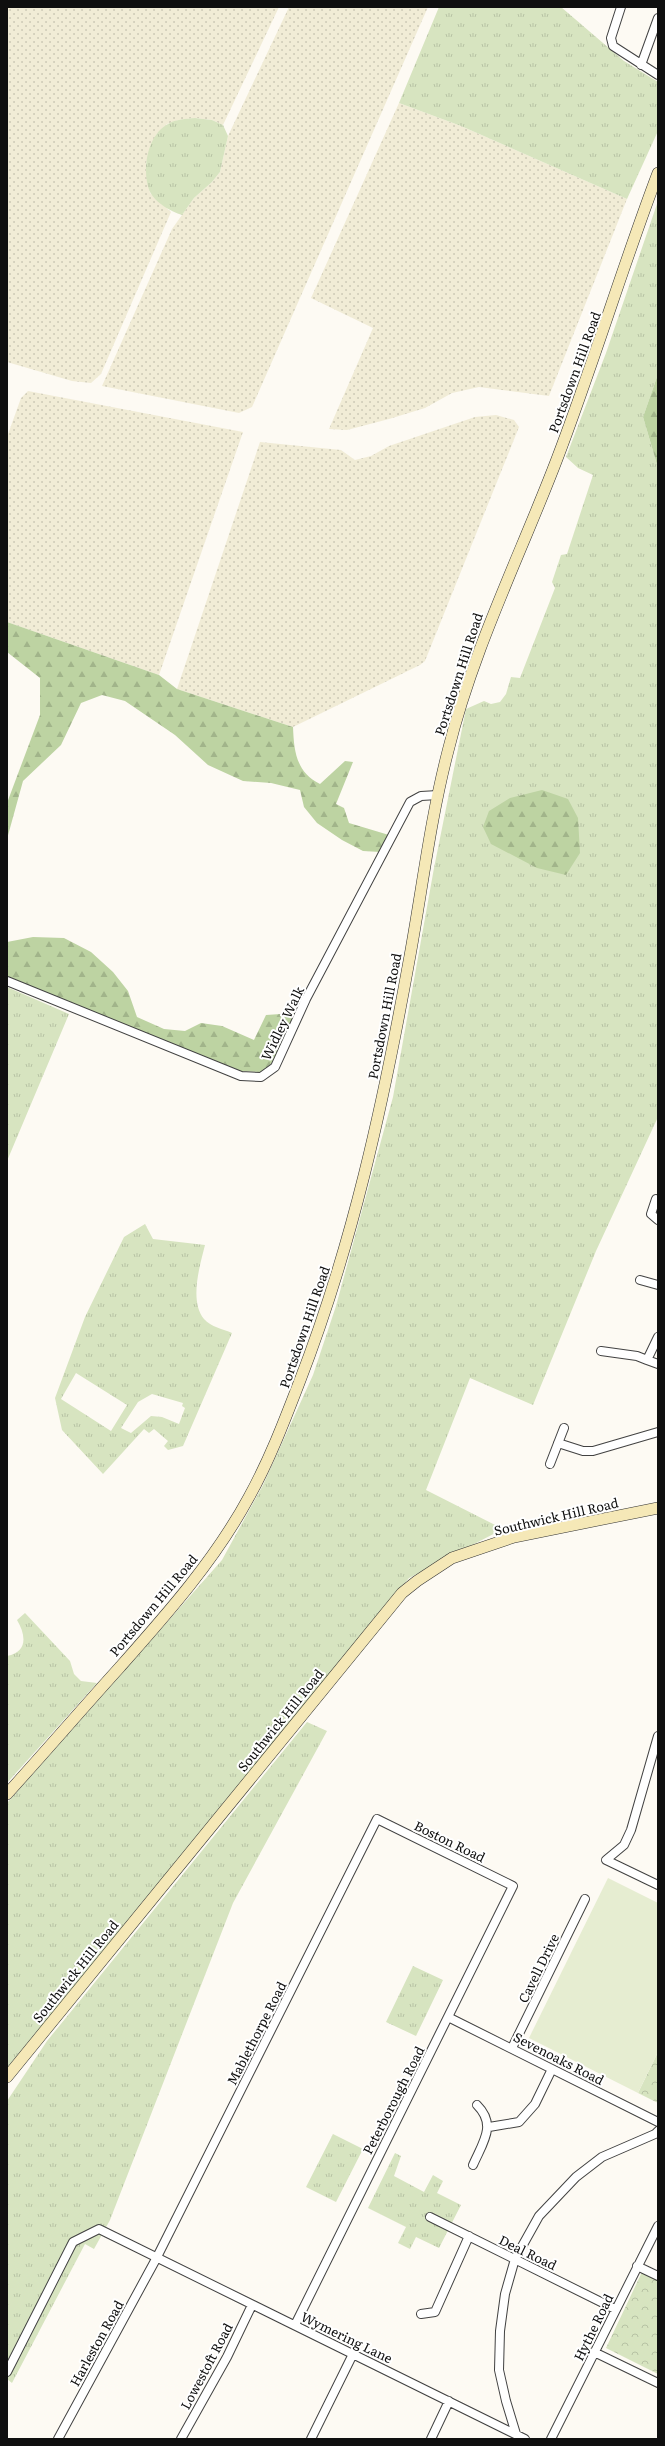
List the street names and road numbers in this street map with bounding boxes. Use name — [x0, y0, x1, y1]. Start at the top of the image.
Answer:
street label: Portsdown Hill Road — [543, 309, 605, 435]
street label: Portsdown Hill Road — [429, 610, 487, 738]
street label: Portsdown Hill Road — [362, 951, 406, 1081]
street label: Widley Walk — [256, 982, 309, 1063]
street label: Portsdown Hill Road — [274, 1263, 334, 1391]
street label: Southwick Hill Road — [492, 1492, 620, 1540]
street label: Portsdown Hill Road — [105, 1550, 201, 1660]
street label: Southwick Hill Road — [233, 1665, 327, 1775]
street label: Boston Road — [411, 1816, 489, 1866]
street label: Southwick Hill Road — [28, 1916, 122, 2026]
street label: Cavell Drive — [513, 1930, 563, 2006]
street label: Mablethorpe Road — [222, 1978, 290, 2088]
street label: Sevenoaks Road — [510, 2027, 608, 2089]
street label: Peterborough Road — [357, 2043, 429, 2157]
street label: Deal Road — [496, 2230, 560, 2274]
street label: Hythe Road — [569, 2290, 617, 2364]
street label: Harleston Road — [65, 2297, 128, 2389]
street label: Wymering Lane — [298, 2307, 396, 2367]
street label: Lowestoft Road — [175, 2319, 237, 2413]

